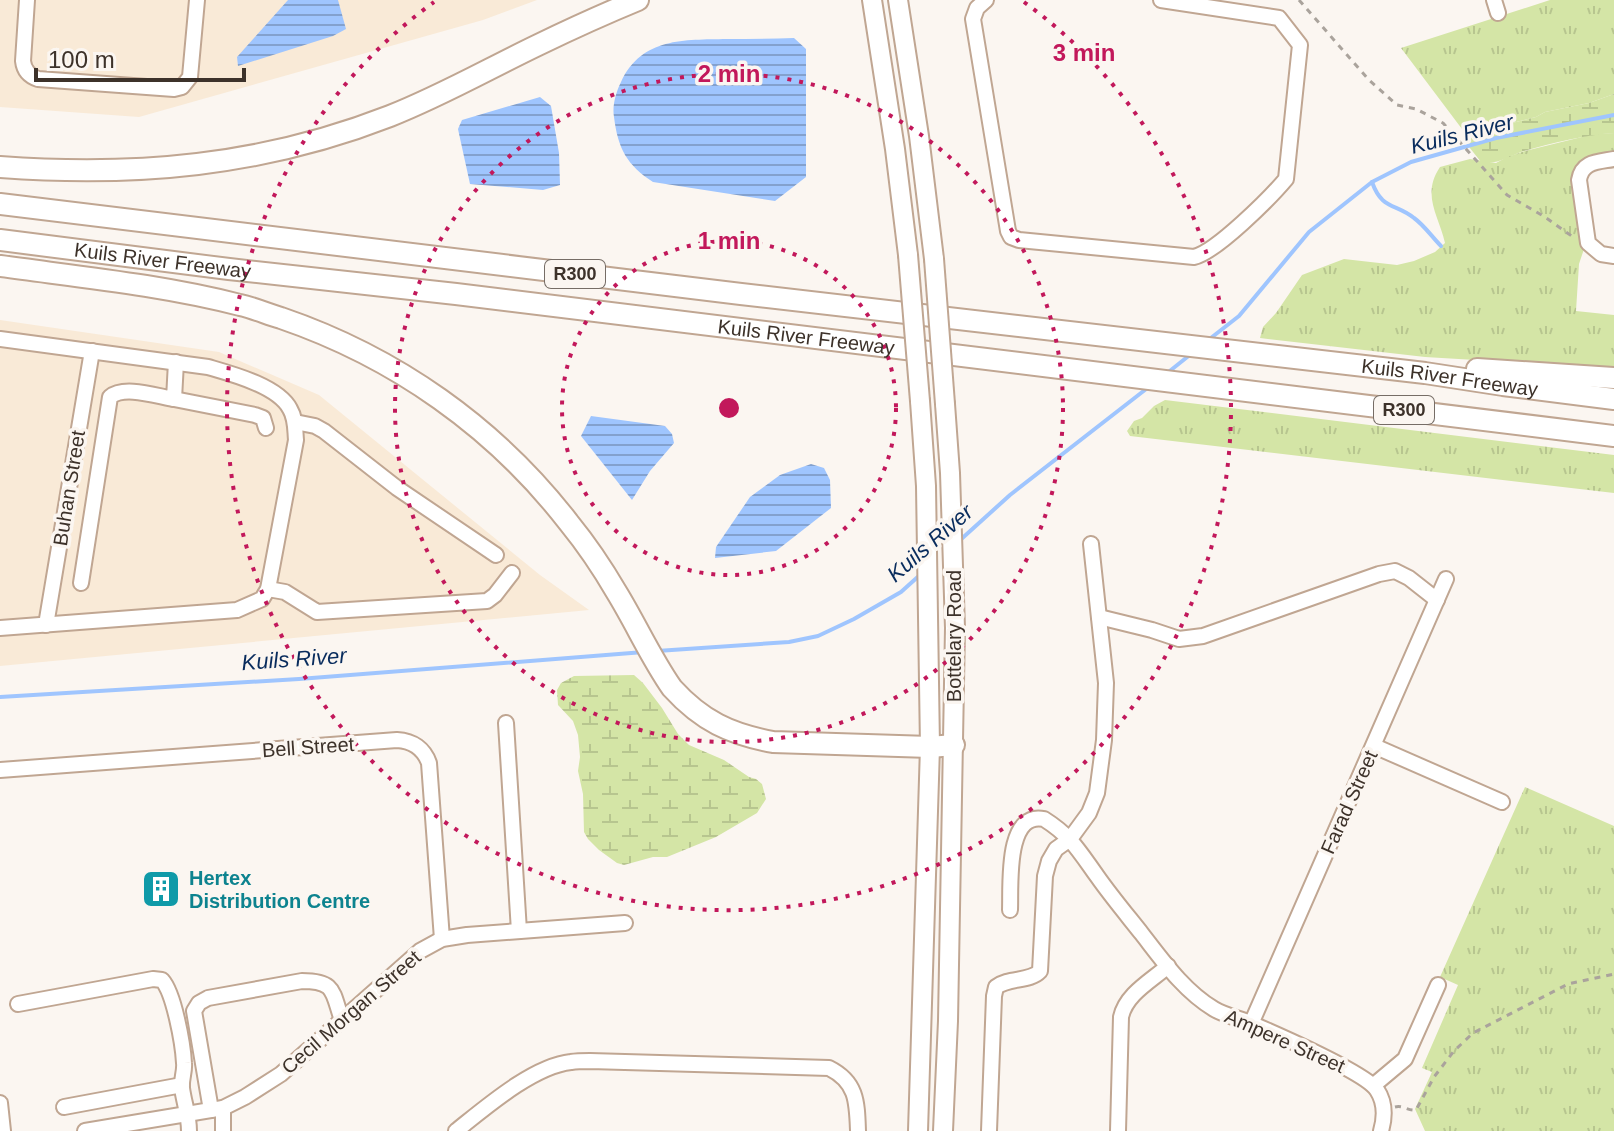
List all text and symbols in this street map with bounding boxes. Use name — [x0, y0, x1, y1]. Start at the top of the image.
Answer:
scale bar — [36, 32, 244, 82]
text: 3 min — [1053, 39, 1115, 66]
text: 100 m — [48, 46, 115, 73]
text: 2 min — [698, 60, 760, 87]
water label: Kuils River — [1408, 109, 1518, 159]
text: 1 min — [698, 227, 760, 254]
street label: Kuils River Freeway — [73, 239, 252, 282]
road number: R300 — [545, 260, 605, 288]
street label: Kuils River Freeway — [717, 315, 896, 359]
street label: Kuils River Freeway — [1360, 355, 1539, 400]
centre of rings — [715, 394, 743, 422]
road number: R300 — [1374, 396, 1434, 424]
street label: Buhan Street — [49, 428, 89, 547]
water label: Kuils River — [882, 498, 979, 587]
street label: Bottelary Road — [943, 570, 965, 702]
water label: Kuils River — [241, 643, 349, 675]
street label: Bell Street — [261, 733, 355, 761]
street label: Farad Street — [1316, 746, 1382, 857]
place label: Hertex Distribution Centre — [189, 867, 370, 912]
building icon: Hertex Distribution Centre — [140, 868, 182, 910]
street label: Cecil Morgan Street — [277, 945, 425, 1078]
street label: Ampere Street — [1222, 1005, 1349, 1077]

